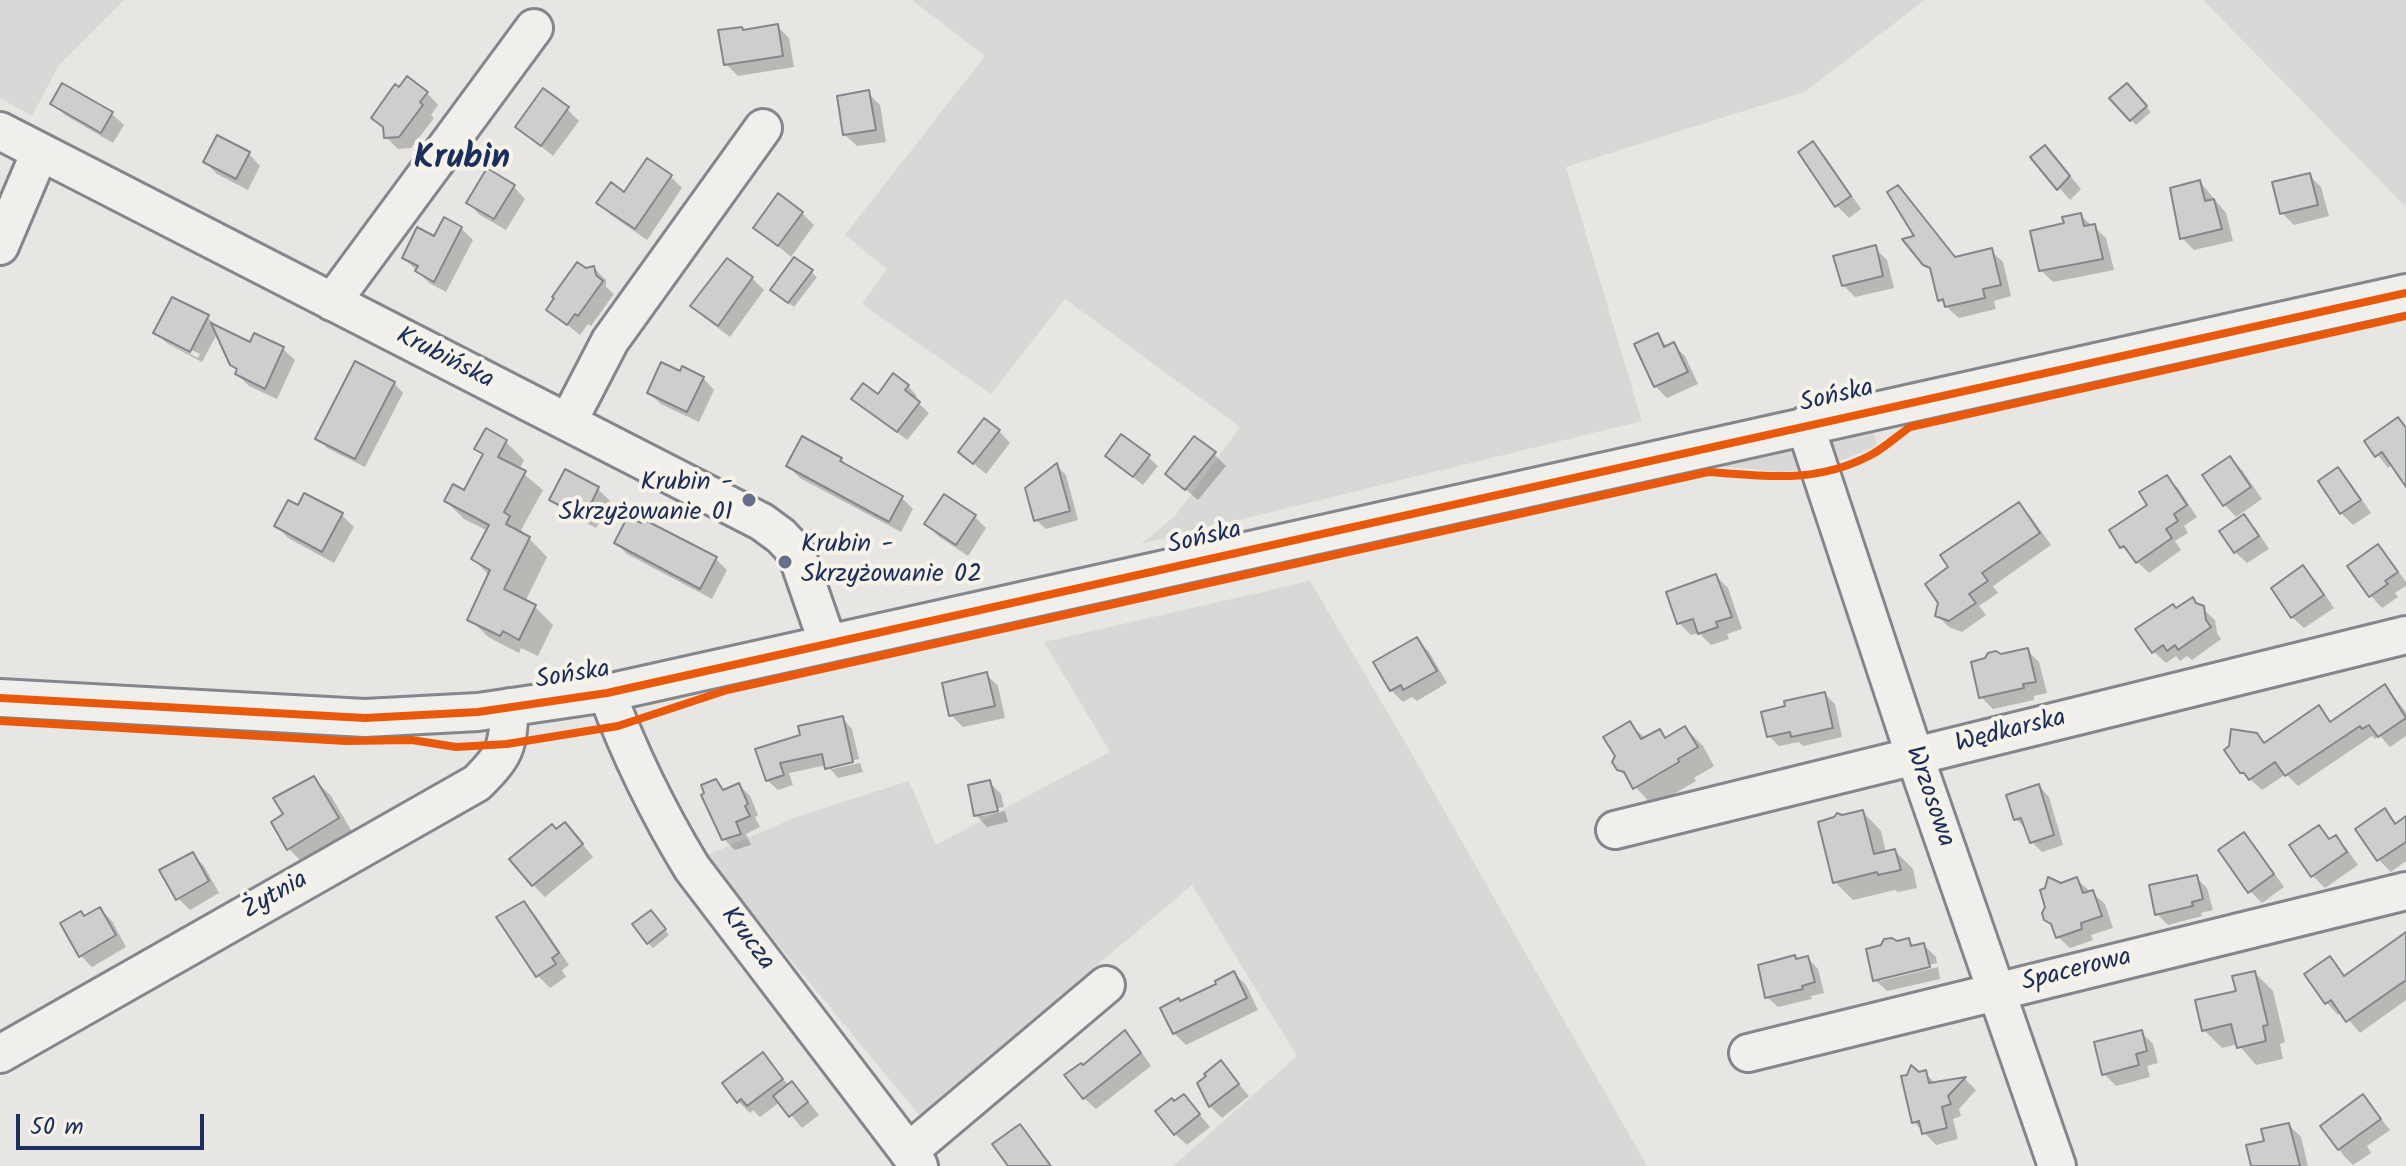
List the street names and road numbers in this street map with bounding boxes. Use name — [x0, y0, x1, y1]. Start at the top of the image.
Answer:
street label: Krubińska — [390, 322, 498, 398]
street label: Sońska — [1797, 374, 1877, 422]
street label: Sońska — [1165, 516, 1245, 564]
street label: Sońska — [534, 656, 612, 698]
street label: Wędkarska — [1952, 704, 2070, 762]
street label: Wrzosowa — [1896, 742, 1960, 852]
street label: Żytnia — [238, 866, 314, 928]
street label: Krucza — [712, 902, 780, 978]
street label: Spacerowa — [2019, 943, 2135, 1001]

